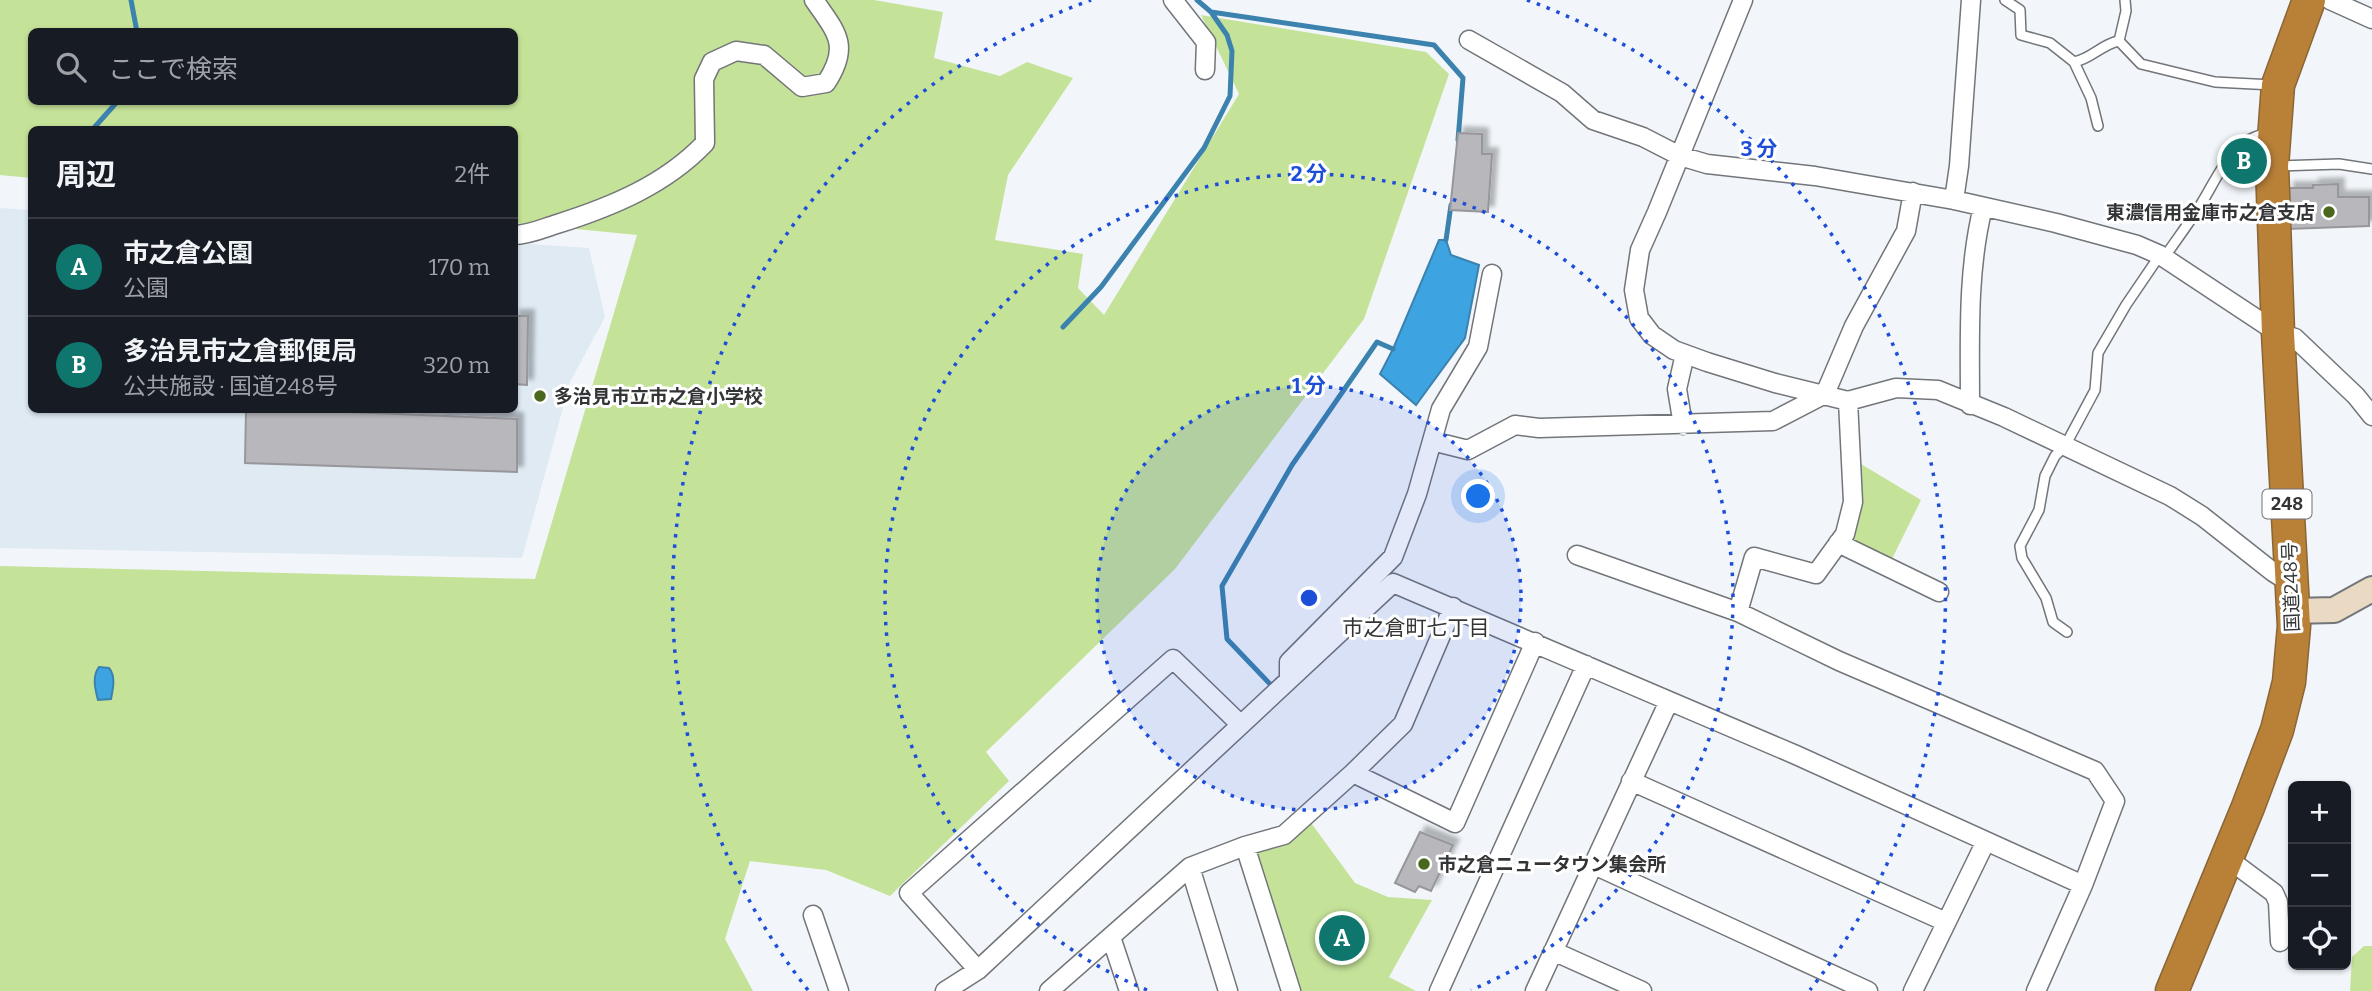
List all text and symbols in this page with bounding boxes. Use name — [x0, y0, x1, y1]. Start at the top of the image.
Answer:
search box — [28, 28, 518, 105]
icon: search — [52, 48, 90, 86]
text: ここで検索 — [108, 54, 238, 85]
pin: B — [2221, 135, 2267, 187]
text: 3 分 — [1741, 136, 1777, 162]
text: 周辺 — [56, 157, 116, 193]
text: 2件 — [454, 160, 490, 188]
text: 2 分 — [1291, 161, 1327, 187]
place label: 東濃信用金庫市之倉支店 — [2106, 201, 2315, 224]
marker: 東濃信用金庫市之倉支店 — [2321, 204, 2337, 220]
text: 市之倉公園 — [123, 238, 253, 269]
text: A — [71, 253, 87, 281]
text: 170 m — [428, 253, 490, 281]
text: 公園 — [123, 274, 169, 302]
text: 多治見市之倉郵便局 — [123, 336, 357, 367]
text: B — [72, 351, 86, 379]
text: 320 m — [423, 351, 490, 379]
text: 公共施設 · 国道248号 — [123, 372, 338, 400]
text: 1 分 — [1292, 373, 1326, 399]
place label: 多治見市立市之倉小学校 — [554, 385, 763, 408]
marker: 多治見市立市之倉小学校 — [532, 388, 548, 404]
your location — [1461, 479, 1495, 513]
road number: 248 — [2262, 490, 2312, 518]
street label: 国道248号 — [2278, 542, 2304, 632]
centre of rings — [1297, 586, 1321, 610]
district label: 市之倉町七丁目 — [1343, 615, 1490, 641]
map controls — [2288, 781, 2351, 970]
button: + — [2288, 781, 2351, 844]
button: − — [2288, 844, 2351, 907]
place label: 市之倉ニュータウン集会所 — [1438, 853, 1666, 876]
marker: 市之倉ニュータウン集会所 — [1416, 856, 1432, 872]
button: locate — [2288, 907, 2351, 970]
pin: A — [1319, 912, 1365, 964]

